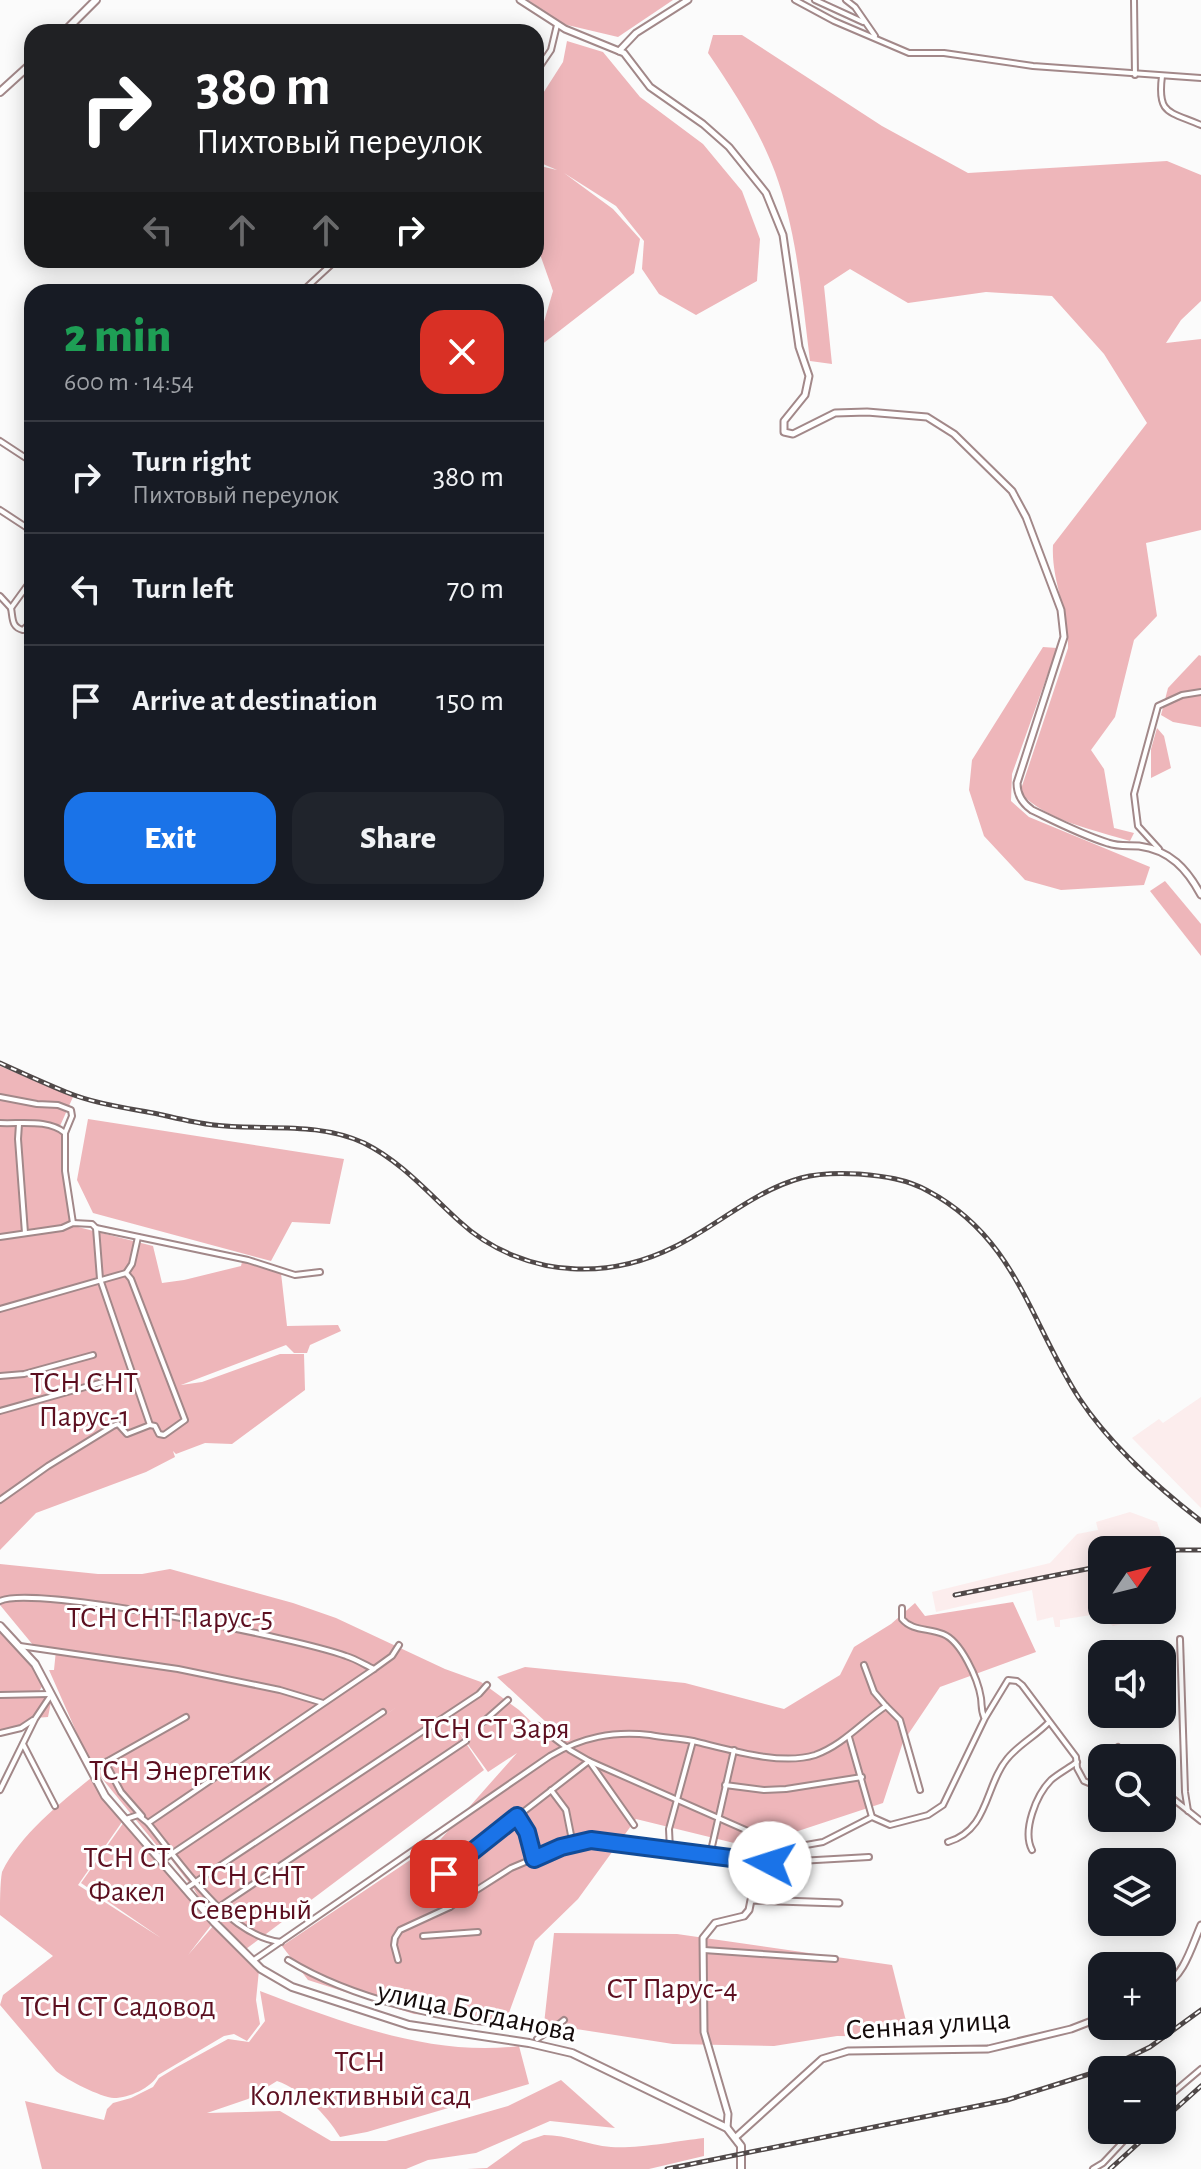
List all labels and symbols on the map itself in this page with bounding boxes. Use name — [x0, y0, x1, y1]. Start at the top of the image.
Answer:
park label: ТСН СНТ Парус-1 — [30, 1368, 138, 1432]
north arrow — [1088, 1536, 1176, 1624]
park label: ТСН СНТ Парус-5 — [67, 1603, 273, 1633]
park label: ТСН СТ Заря — [420, 1714, 570, 1744]
park label: ТСН Энергетик — [89, 1756, 271, 1786]
position arrow — [728, 1821, 812, 1905]
pin — [410, 1840, 478, 1908]
park label: ТСН СТ Факел — [83, 1843, 171, 1907]
park label: ТСН СНТ Северный — [190, 1861, 312, 1925]
park label: СТ Парус-4 — [606, 1974, 738, 2004]
street label: улица Богданова — [374, 1976, 579, 2048]
park label: ТСН СТ Садовод — [20, 1992, 216, 2022]
street label: Сенная улица — [844, 2004, 1012, 2046]
park label: ТСН Коллективный сад — [249, 2047, 471, 2111]

